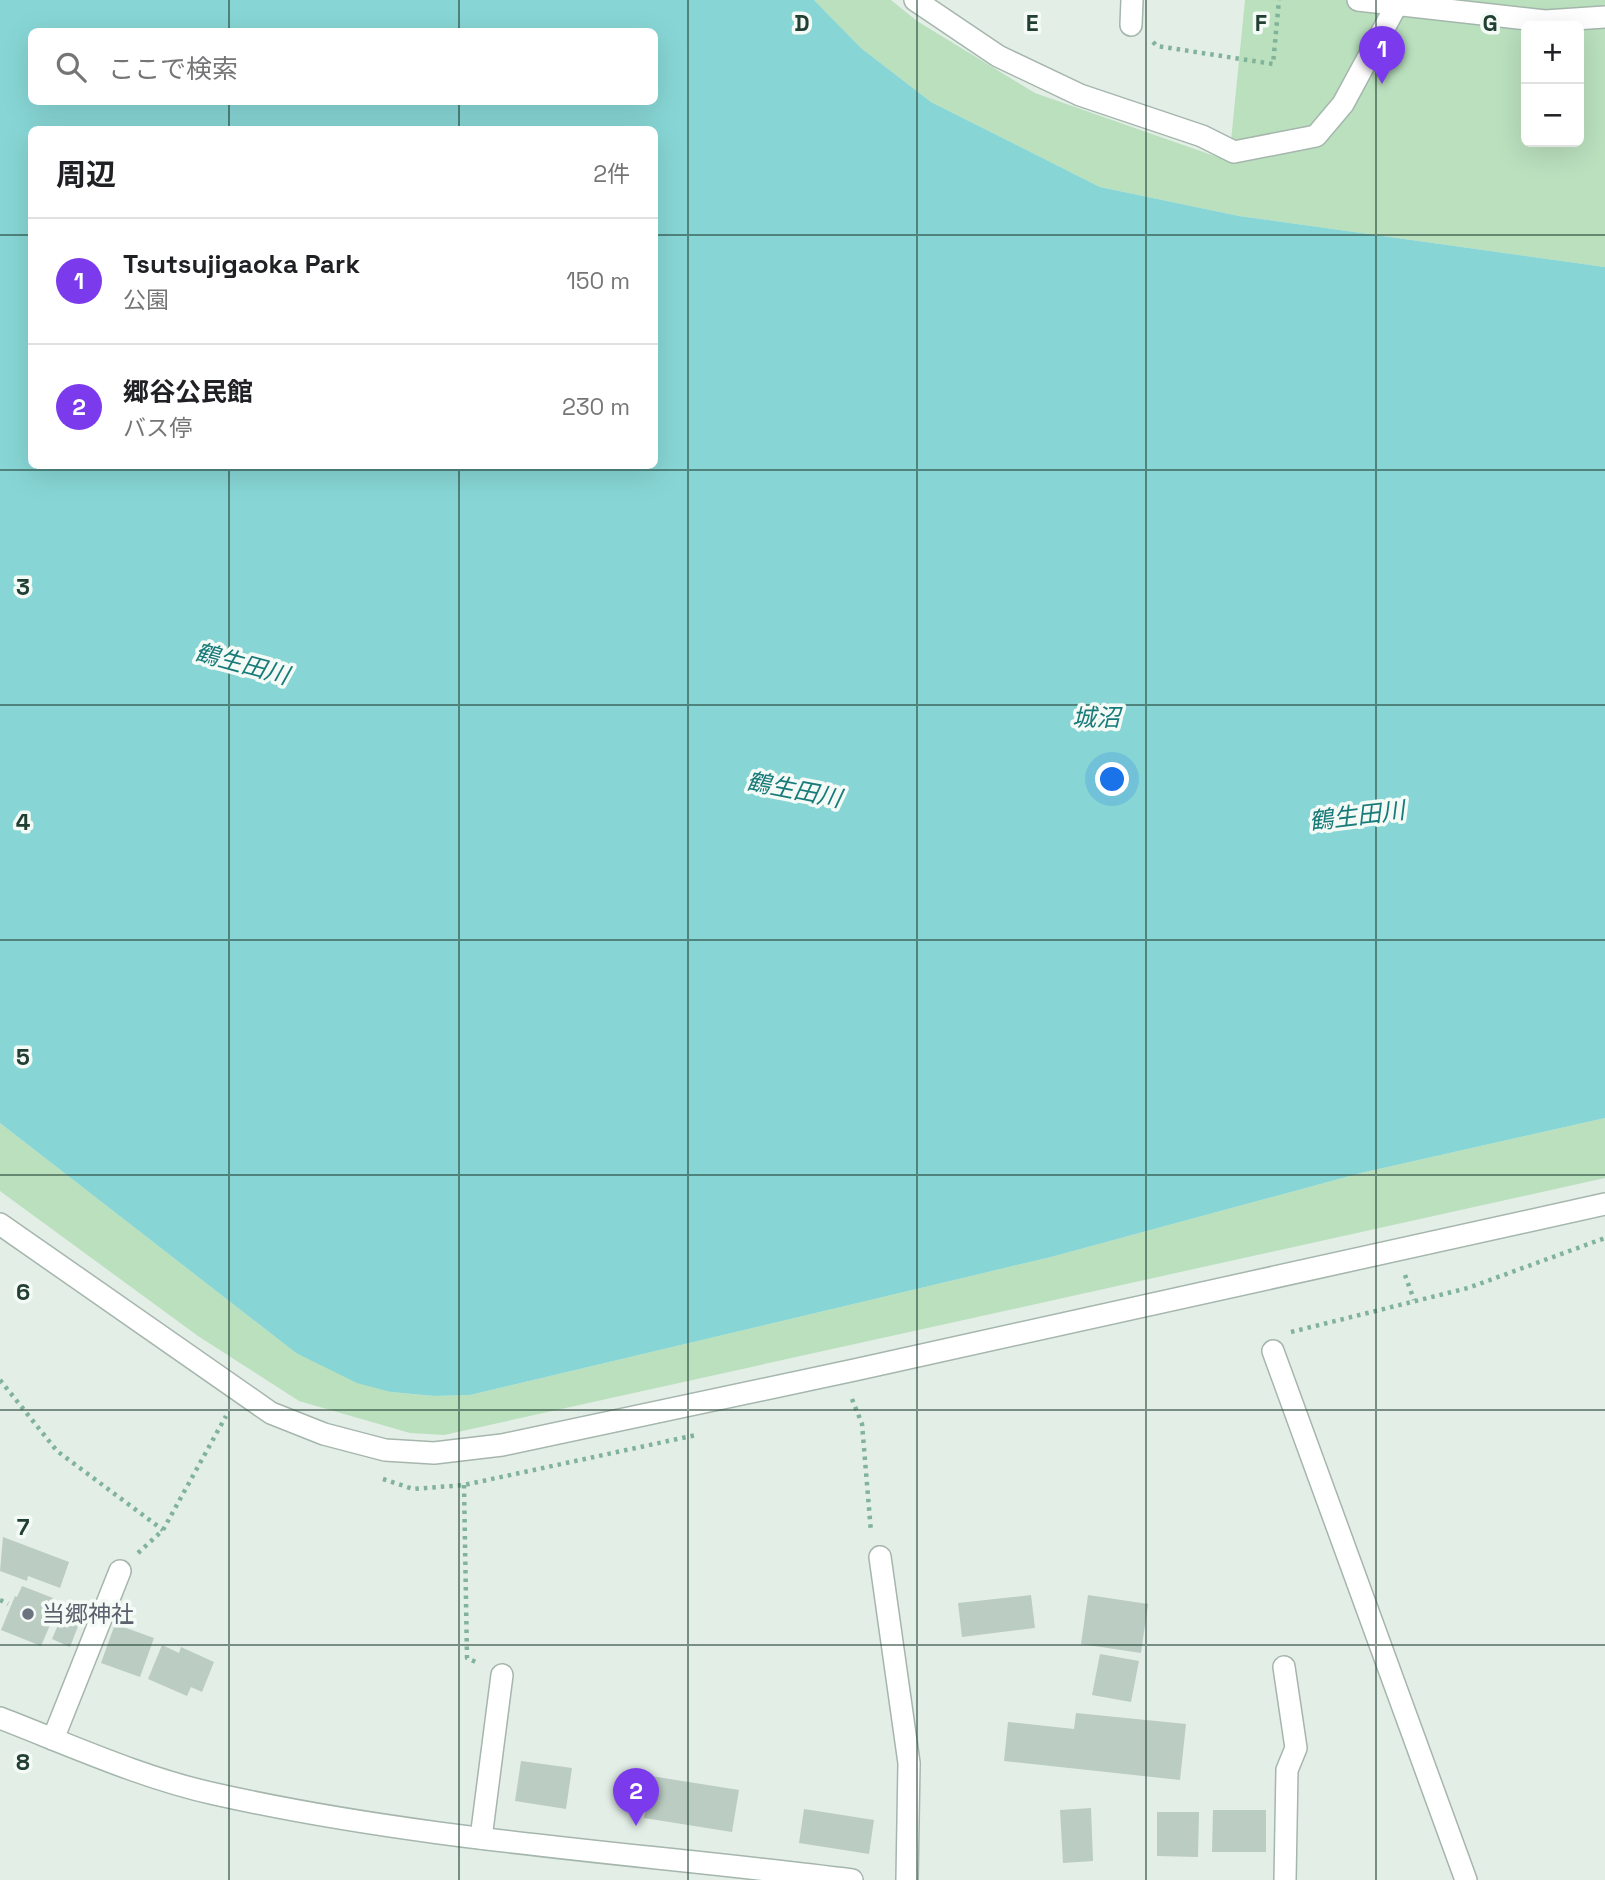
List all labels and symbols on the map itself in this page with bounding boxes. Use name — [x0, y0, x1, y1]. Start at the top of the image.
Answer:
text: D — [794, 8, 810, 38]
text: E — [1026, 8, 1038, 38]
text: F — [1255, 8, 1267, 38]
text: G — [1482, 8, 1498, 38]
pin: 1 — [1359, 26, 1405, 84]
text: 3 — [16, 572, 30, 602]
water label: 鶴生田川 — [192, 636, 295, 692]
water label: 城沼 — [1072, 702, 1123, 733]
your location — [1095, 762, 1129, 796]
water label: 鶴生田川 — [744, 765, 847, 814]
water label: 鶴生田川 — [1307, 794, 1409, 837]
text: 4 — [16, 807, 31, 837]
text: 5 — [16, 1042, 30, 1072]
text: 6 — [16, 1277, 30, 1307]
text: 7 — [17, 1512, 30, 1542]
place label: 当郷神社 — [42, 1599, 134, 1629]
marker: 当郷神社 — [20, 1606, 36, 1622]
text: 8 — [16, 1747, 30, 1777]
pin: 2 — [613, 1768, 659, 1826]

